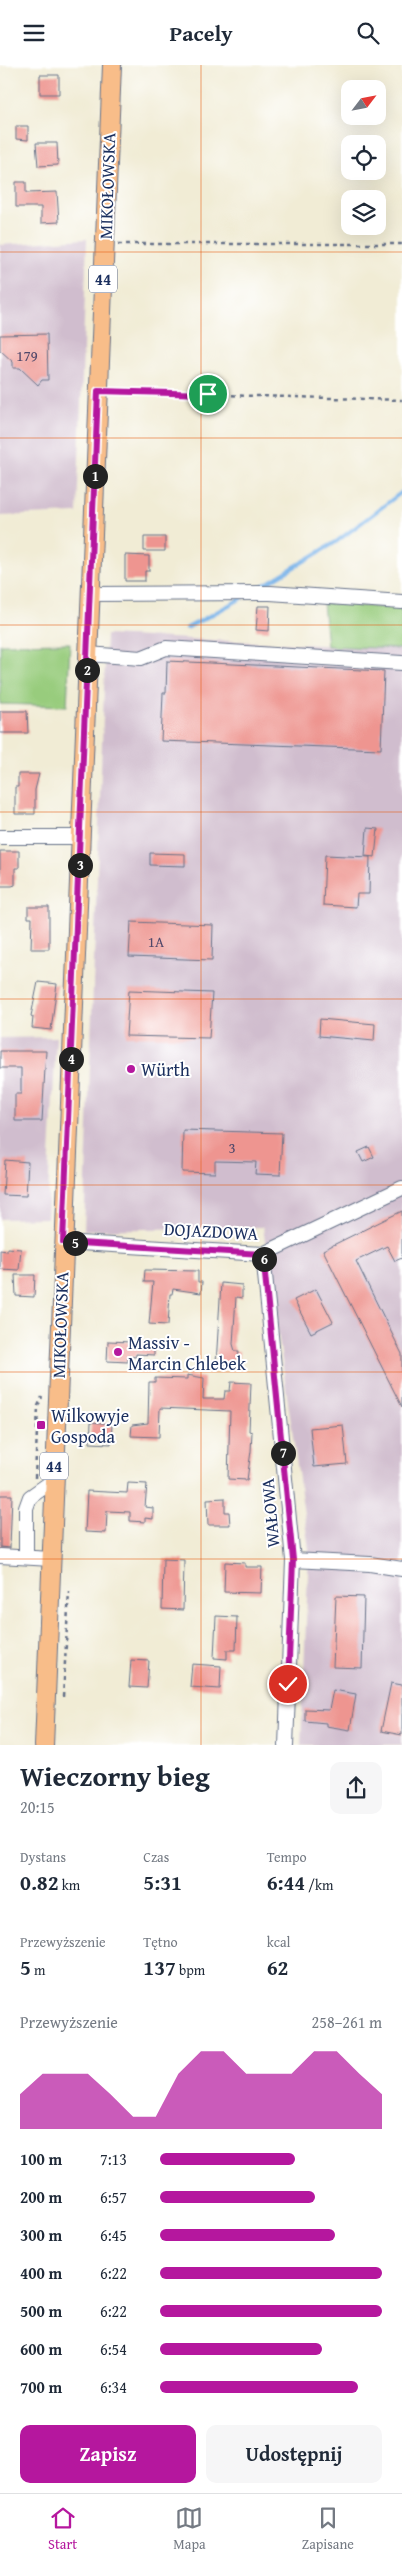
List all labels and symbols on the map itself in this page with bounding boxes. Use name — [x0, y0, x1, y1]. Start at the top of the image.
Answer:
north arrow — [341, 80, 386, 125]
street label: MIKOŁOWSKA — [92, 132, 122, 240]
road number: 44 — [89, 265, 117, 293]
house number: 179 — [16, 345, 38, 366]
pin — [187, 373, 229, 415]
pin: 1 — [82, 463, 108, 489]
pin: 2 — [74, 657, 100, 683]
pin: 3 — [68, 853, 92, 877]
house number: 1A — [148, 931, 164, 952]
pin: 4 — [58, 1047, 84, 1071]
place label: Würth — [141, 1056, 190, 1083]
marker: Würth — [125, 1063, 137, 1075]
house number: 3 — [228, 1137, 236, 1158]
street label: DOJAZDOWA — [163, 1215, 259, 1247]
pin: 5 — [62, 1231, 88, 1255]
pin: 6 — [252, 1247, 276, 1271]
street label: MIKOŁOWSKA — [45, 1271, 75, 1379]
place label: Massiv - Marcin Chlebek — [128, 1329, 247, 1377]
marker: Massiv - Marcin Chlebek — [112, 1346, 124, 1358]
place label: Wilkowyje Gospoda — [51, 1402, 129, 1450]
marker: Wilkowyje Gospoda — [35, 1419, 47, 1431]
pin: 7 — [270, 1441, 296, 1465]
road number: 44 — [40, 1453, 68, 1479]
street label: WAŁOWA — [254, 1477, 286, 1549]
pin — [267, 1663, 309, 1705]

